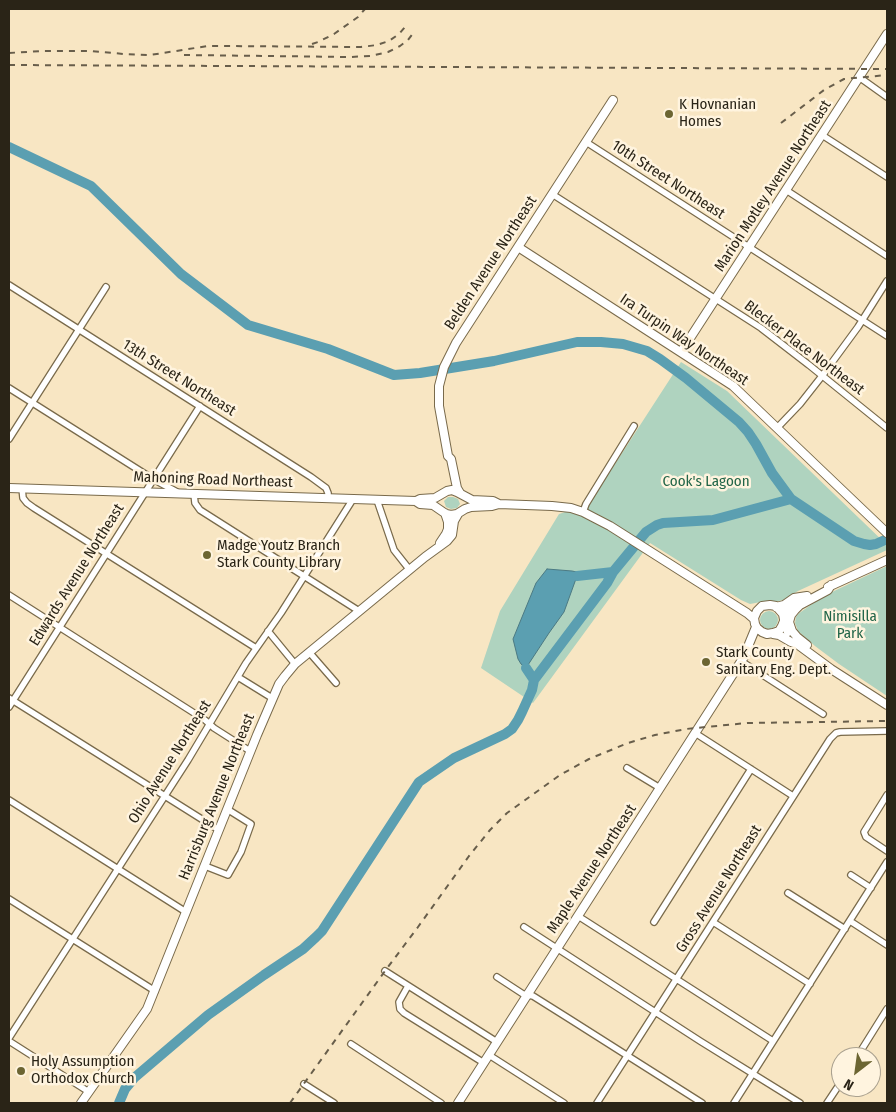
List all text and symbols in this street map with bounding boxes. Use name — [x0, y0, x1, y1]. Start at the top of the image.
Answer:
place label: K Hovnanian Homes — [679, 96, 756, 131]
street label: Marion Motley Avenue Northeast — [711, 97, 835, 275]
marker: K Hovnanian Homes — [663, 108, 675, 120]
street label: 10th Street Northeast — [608, 137, 728, 223]
street label: Belden Avenue Northeast — [441, 193, 541, 333]
street label: Ira Turpin Way Northeast — [616, 290, 752, 390]
street label: Blecker Place Northeast — [740, 297, 868, 399]
street label: 13th Street Northeast — [119, 336, 239, 420]
street label: Mahoning Road Northeast — [133, 468, 293, 492]
park label: Cook's Lagoon — [662, 473, 750, 491]
street label: Edwards Avenue Northeast — [26, 501, 128, 649]
place label: Madge Youtz Branch Stark County Library — [217, 537, 341, 572]
marker: Madge Youtz Branch Stark County Library — [201, 549, 213, 561]
park label: Nimisilla Park — [823, 608, 877, 643]
place label: Stark County Sanitary Eng. Dept. — [716, 644, 831, 679]
marker: Stark County Sanitary Eng. Dept. — [700, 656, 712, 668]
street label: Ohio Avenue Northeast — [125, 697, 215, 827]
street label: Harrisburg Avenue Northeast — [175, 711, 259, 883]
street label: Maple Avenue Northeast — [544, 801, 640, 937]
street label: Gross Avenue Northeast — [672, 822, 766, 956]
north arrow — [831, 1047, 881, 1097]
place label: Holy Assumption Orthodox Church — [31, 1053, 135, 1088]
marker: Holy Assumption Orthodox Church — [15, 1065, 27, 1077]
text: N — [841, 1075, 857, 1094]

